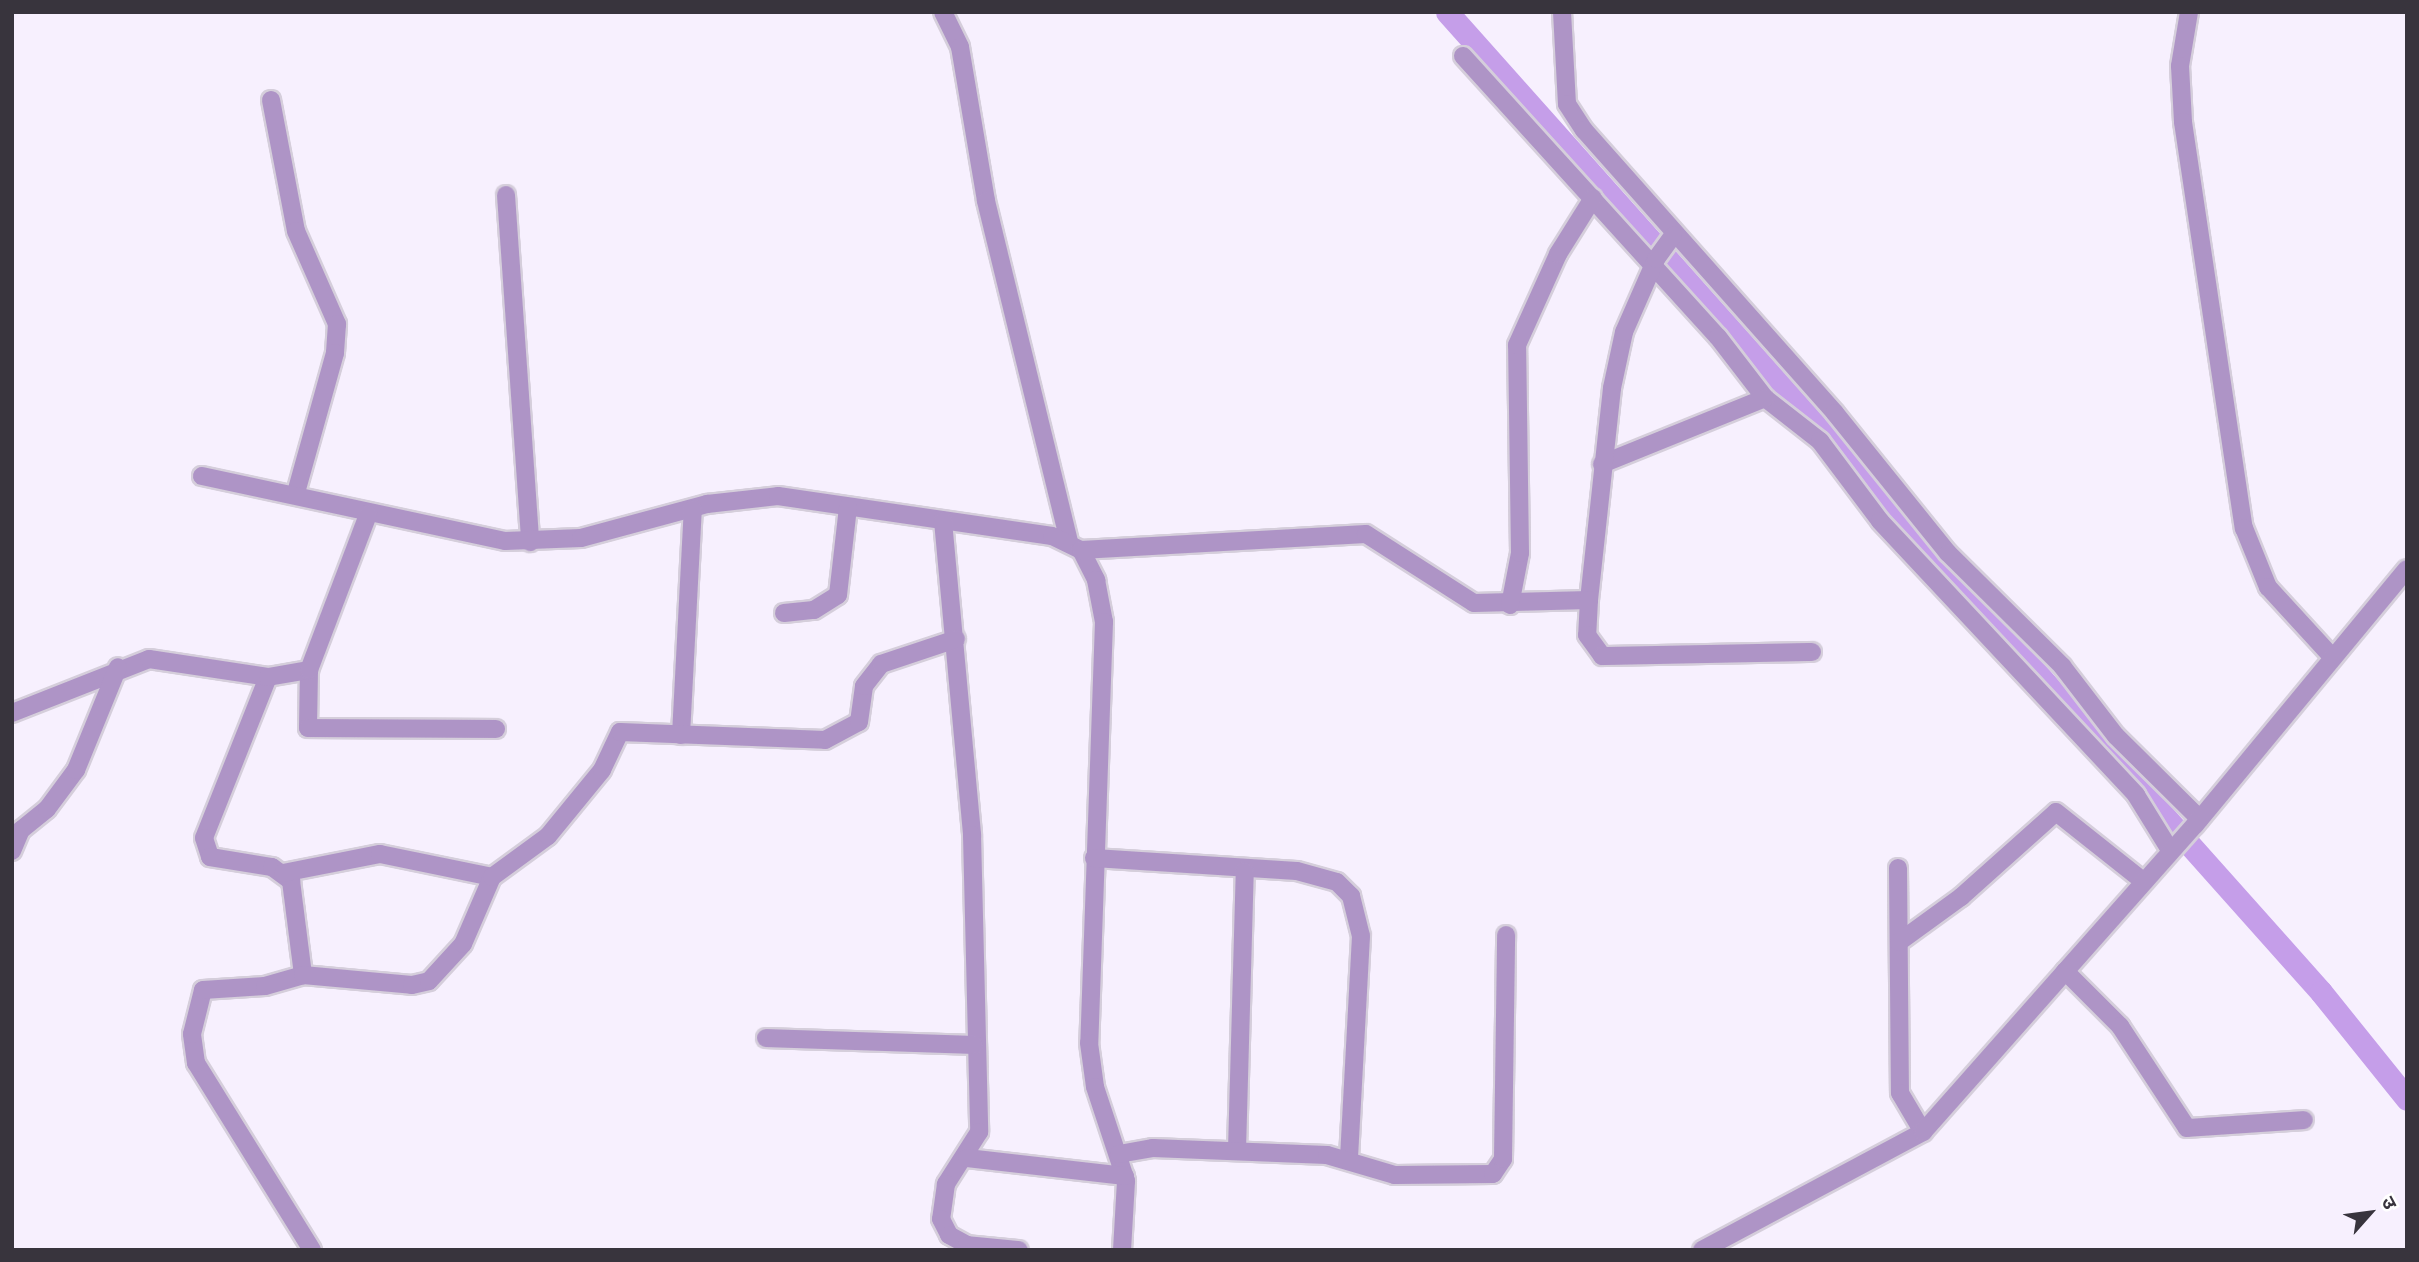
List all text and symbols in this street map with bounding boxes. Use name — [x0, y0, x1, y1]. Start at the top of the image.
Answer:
north arrow — [2335, 1178, 2405, 1248]
text: उ — [2374, 1192, 2404, 1214]

